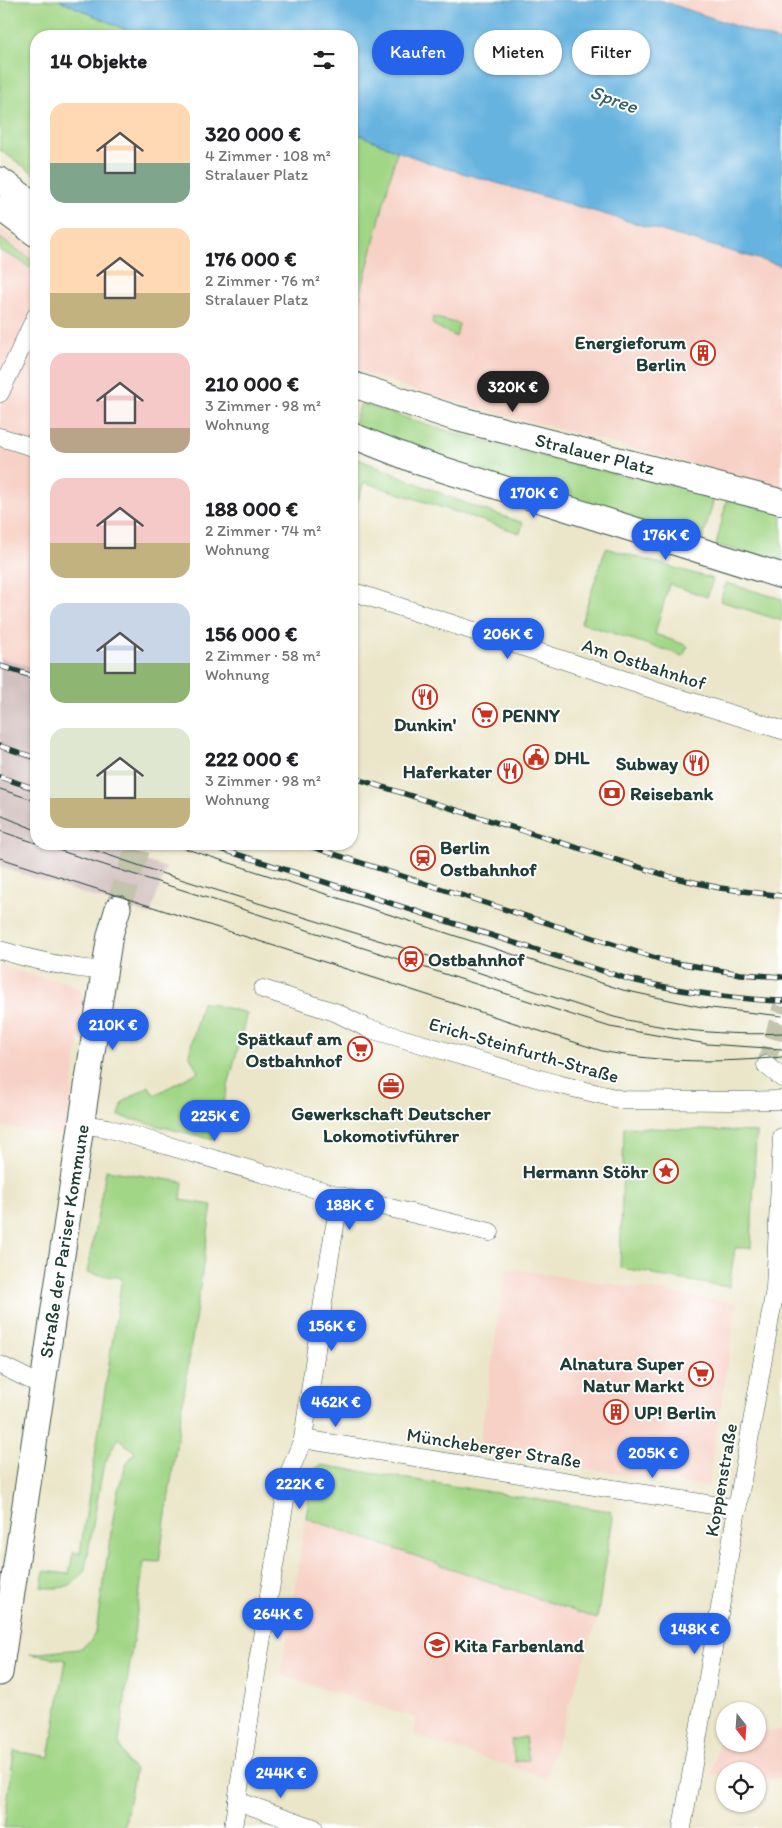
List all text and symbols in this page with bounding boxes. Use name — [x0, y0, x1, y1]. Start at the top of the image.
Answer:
chip: Kaufen — [372, 30, 464, 75]
chip: Mieten — [474, 30, 562, 75]
chip: Filter — [572, 30, 650, 75]
icon: filters — [310, 46, 338, 74]
text: 14 Objekte — [50, 48, 147, 73]
water label: Spree — [587, 79, 642, 119]
text: 320 000 € — [205, 121, 301, 146]
icon: home — [90, 123, 150, 183]
text: 4 Zimmer · 108 m² — [205, 146, 331, 165]
text: Stralauer Platz — [205, 165, 308, 184]
text: 176 000 € — [205, 246, 297, 271]
icon: home — [90, 248, 150, 308]
text: 2 Zimmer · 76 m² — [205, 271, 320, 290]
text: Stralauer Platz — [205, 290, 308, 309]
place label: Energieforum Berlin — [575, 331, 686, 376]
building icon: Energieforum Berlin — [690, 340, 716, 366]
pin: 320K € — [472, 370, 554, 413]
text: 210 000 € — [205, 371, 299, 396]
icon: home — [90, 373, 150, 433]
text: 320K € — [488, 377, 538, 396]
text: 3 Zimmer · 98 m² — [205, 396, 321, 415]
text: Wohnung — [205, 415, 269, 434]
street label: Stralauer Platz — [533, 428, 657, 480]
pin: 170K € — [493, 476, 575, 519]
text: 170K € — [510, 483, 558, 502]
text: 188 000 € — [205, 496, 298, 521]
icon: home — [90, 498, 150, 558]
pin: 176K € — [625, 518, 707, 561]
text: 2 Zimmer · 74 m² — [205, 521, 321, 540]
text: 176K € — [643, 525, 689, 544]
text: Wohnung — [205, 540, 269, 559]
pin: 206K € — [467, 618, 549, 660]
text: 156 000 € — [205, 621, 297, 646]
icon: home — [90, 623, 150, 683]
text: 206K € — [483, 624, 533, 643]
street label: Am Ostbahnhof — [579, 633, 709, 695]
text: 2 Zimmer · 58 m² — [205, 646, 321, 665]
text: Wohnung — [205, 665, 269, 684]
restaurant icon: Dunkin' — [412, 684, 438, 710]
supermarket icon: PENNY — [472, 702, 498, 728]
place label: PENNY — [502, 704, 560, 727]
place label: Dunkin' — [394, 713, 457, 736]
public building icon: DHL — [523, 744, 549, 770]
text: 222 000 € — [205, 746, 298, 771]
place label: DHL — [554, 746, 590, 769]
icon: home — [90, 748, 150, 808]
restaurant icon: Subway — [683, 750, 709, 776]
place label: Subway — [616, 752, 679, 775]
restaurant icon: Haferkater — [497, 758, 523, 784]
place label: Haferkater — [403, 760, 493, 783]
text: 3 Zimmer · 98 m² — [205, 771, 321, 790]
bank icon: Reisebank — [599, 780, 625, 806]
place label: Reisebank — [630, 782, 713, 805]
text: Wohnung — [205, 790, 269, 809]
place label: Berlin Ostbahnhof — [440, 836, 537, 881]
station icon: Berlin Ostbahnhof — [410, 845, 436, 871]
station icon: Ostbahnhof — [398, 946, 424, 972]
place label: Ostbahnhof — [428, 948, 525, 971]
pin: 210K € — [72, 1008, 154, 1051]
street label: Erich-Steinfurth-Straße — [426, 1012, 622, 1088]
text: 210K € — [89, 1015, 137, 1034]
place label: Spätkauf am Ostbahnhof — [238, 1027, 343, 1072]
supermarket icon: Spätkauf am Ostbahnhof — [347, 1036, 373, 1062]
office icon: Gewerkschaft Deutscher Lokomotivführer — [378, 1073, 404, 1099]
pin: 225K € — [174, 1100, 256, 1142]
place label: Gewerkschaft Deutscher Lokomotivführer — [291, 1102, 492, 1147]
text: 225K € — [191, 1106, 239, 1125]
street label: Straße der Pariser Kommune — [34, 1123, 94, 1359]
place icon: Hermann Stöhr — [653, 1158, 679, 1184]
place label: Hermann Stöhr — [523, 1160, 648, 1183]
pin: 188K € — [309, 1188, 391, 1231]
text: 188K € — [326, 1195, 374, 1214]
pin: 156K € — [291, 1310, 373, 1352]
text: 156K € — [308, 1316, 356, 1335]
place label: Alnatura Super Natur Markt — [559, 1352, 685, 1397]
supermarket icon: Alnatura Super Natur Markt — [688, 1361, 714, 1387]
pin: 462K € — [295, 1386, 377, 1428]
text: 462K € — [311, 1392, 361, 1411]
building icon: UP! Berlin — [603, 1399, 629, 1425]
place label: UP! Berlin — [634, 1401, 716, 1424]
street label: Koppenstraße — [700, 1422, 742, 1538]
street label: Müncheberger Straße — [405, 1423, 583, 1473]
pin: 205K € — [612, 1436, 694, 1479]
text: 205K € — [628, 1443, 678, 1462]
pin: 222K € — [259, 1468, 341, 1510]
text: 222K € — [276, 1474, 324, 1493]
pin: 264K € — [237, 1598, 319, 1640]
text: 264K € — [253, 1604, 303, 1623]
pin: 148K € — [654, 1612, 736, 1655]
text: 148K € — [671, 1619, 719, 1638]
school or university icon: Kita Farbenland — [424, 1632, 450, 1658]
place label: Kita Farbenland — [454, 1634, 585, 1657]
north arrow — [716, 1702, 766, 1752]
map controls — [716, 1702, 766, 1812]
pin: 244K € — [240, 1756, 322, 1799]
button: locate — [716, 1762, 766, 1812]
text: 244K € — [256, 1763, 306, 1782]

